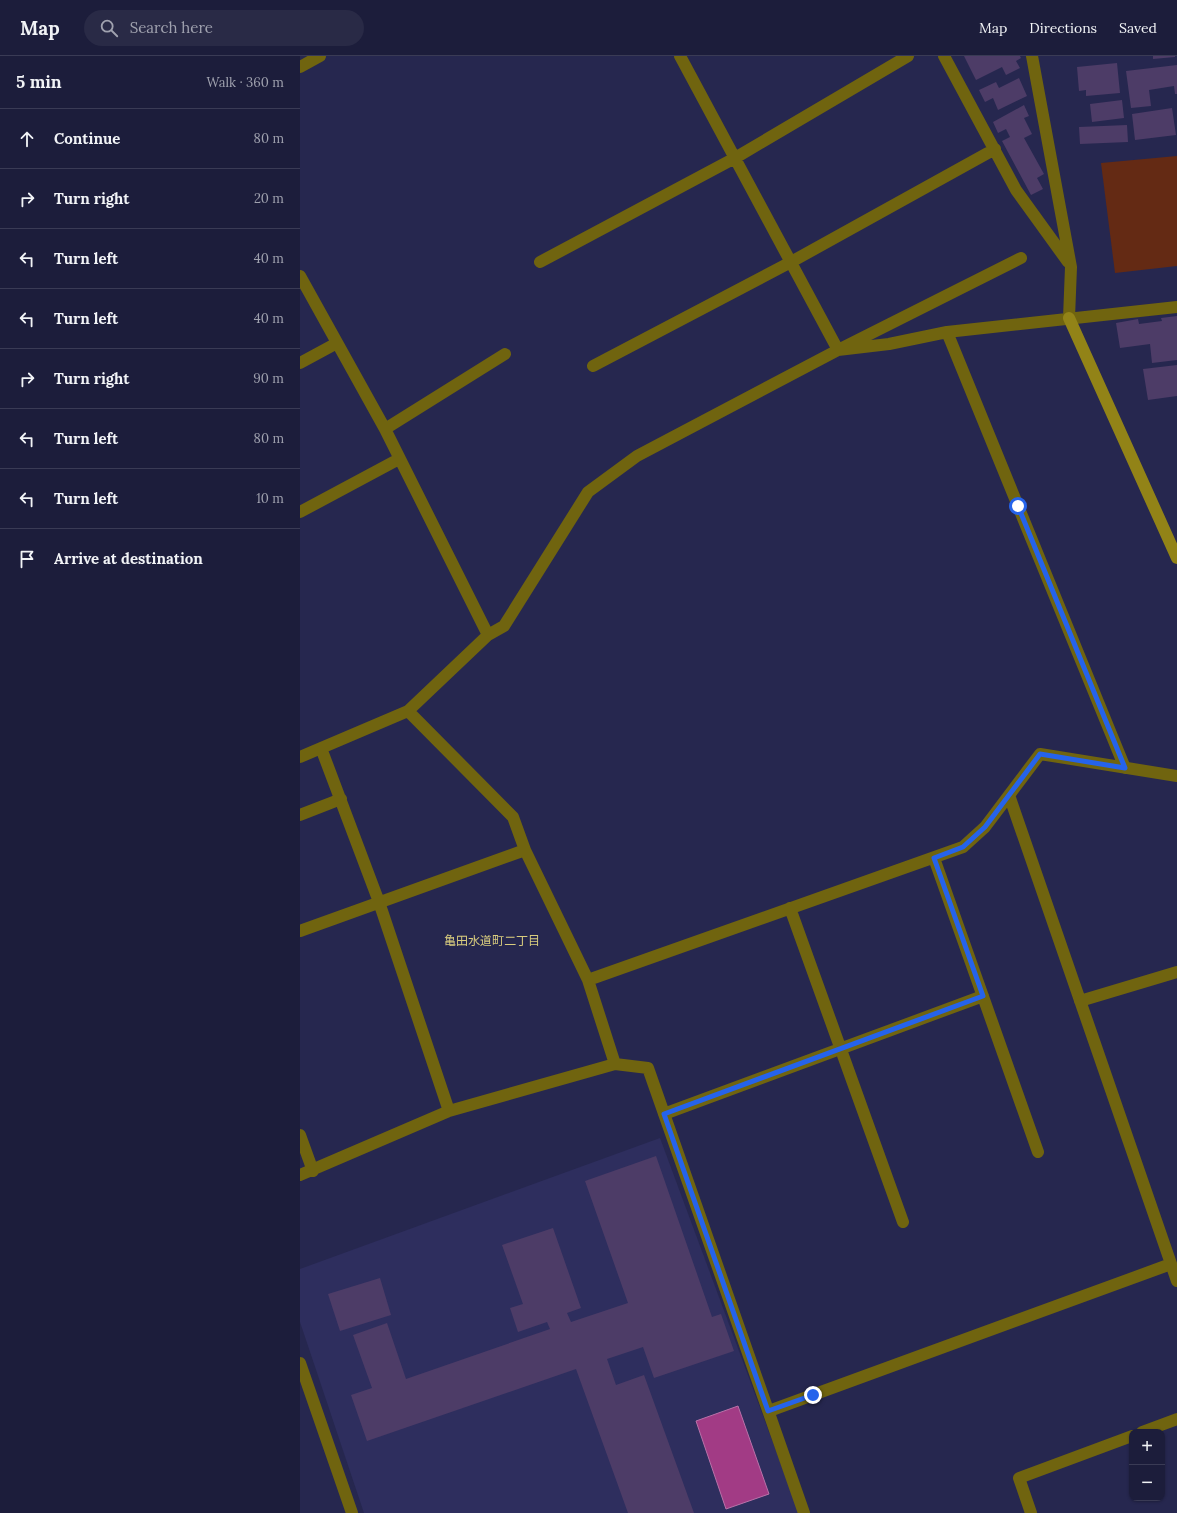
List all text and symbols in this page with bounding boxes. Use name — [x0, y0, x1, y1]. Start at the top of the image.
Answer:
search box — [84, 10, 364, 46]
text: Map — [20, 16, 60, 40]
icon: search — [98, 17, 120, 39]
text: Search here — [130, 18, 213, 37]
text: Map — [979, 19, 1007, 37]
text: Directions — [1029, 19, 1097, 37]
text: Saved — [1119, 19, 1157, 37]
text: 5 min — [16, 71, 62, 93]
text: Walk · 360 m — [206, 74, 284, 91]
icon: ahead — [16, 128, 38, 150]
text: Continue — [54, 129, 120, 148]
text: 80 m — [254, 130, 284, 147]
icon: right — [16, 188, 38, 210]
text: Turn right — [54, 189, 130, 208]
text: 20 m — [254, 190, 284, 207]
icon: left — [16, 248, 38, 270]
text: Turn left — [54, 249, 118, 268]
text: 40 m — [254, 250, 284, 267]
icon: left — [16, 308, 38, 330]
text: Turn left — [54, 309, 118, 328]
text: 40 m — [254, 310, 284, 327]
icon: right — [16, 368, 38, 390]
text: Turn right — [54, 369, 130, 388]
text: 90 m — [253, 370, 284, 387]
icon: left — [16, 428, 38, 450]
text: Turn left — [54, 429, 118, 448]
text: 80 m — [254, 430, 284, 447]
icon: left — [16, 488, 38, 510]
text: Turn left — [54, 489, 118, 508]
text: 10 m — [256, 490, 284, 507]
route start — [1009, 497, 1027, 515]
icon: arrive — [16, 548, 38, 570]
text: Arrive at destination — [54, 549, 203, 568]
district label: 亀田水道町二丁目 — [444, 933, 540, 948]
route end — [804, 1386, 822, 1404]
map controls — [1129, 1429, 1165, 1501]
button: + — [1129, 1429, 1165, 1465]
button: − — [1129, 1465, 1165, 1501]

